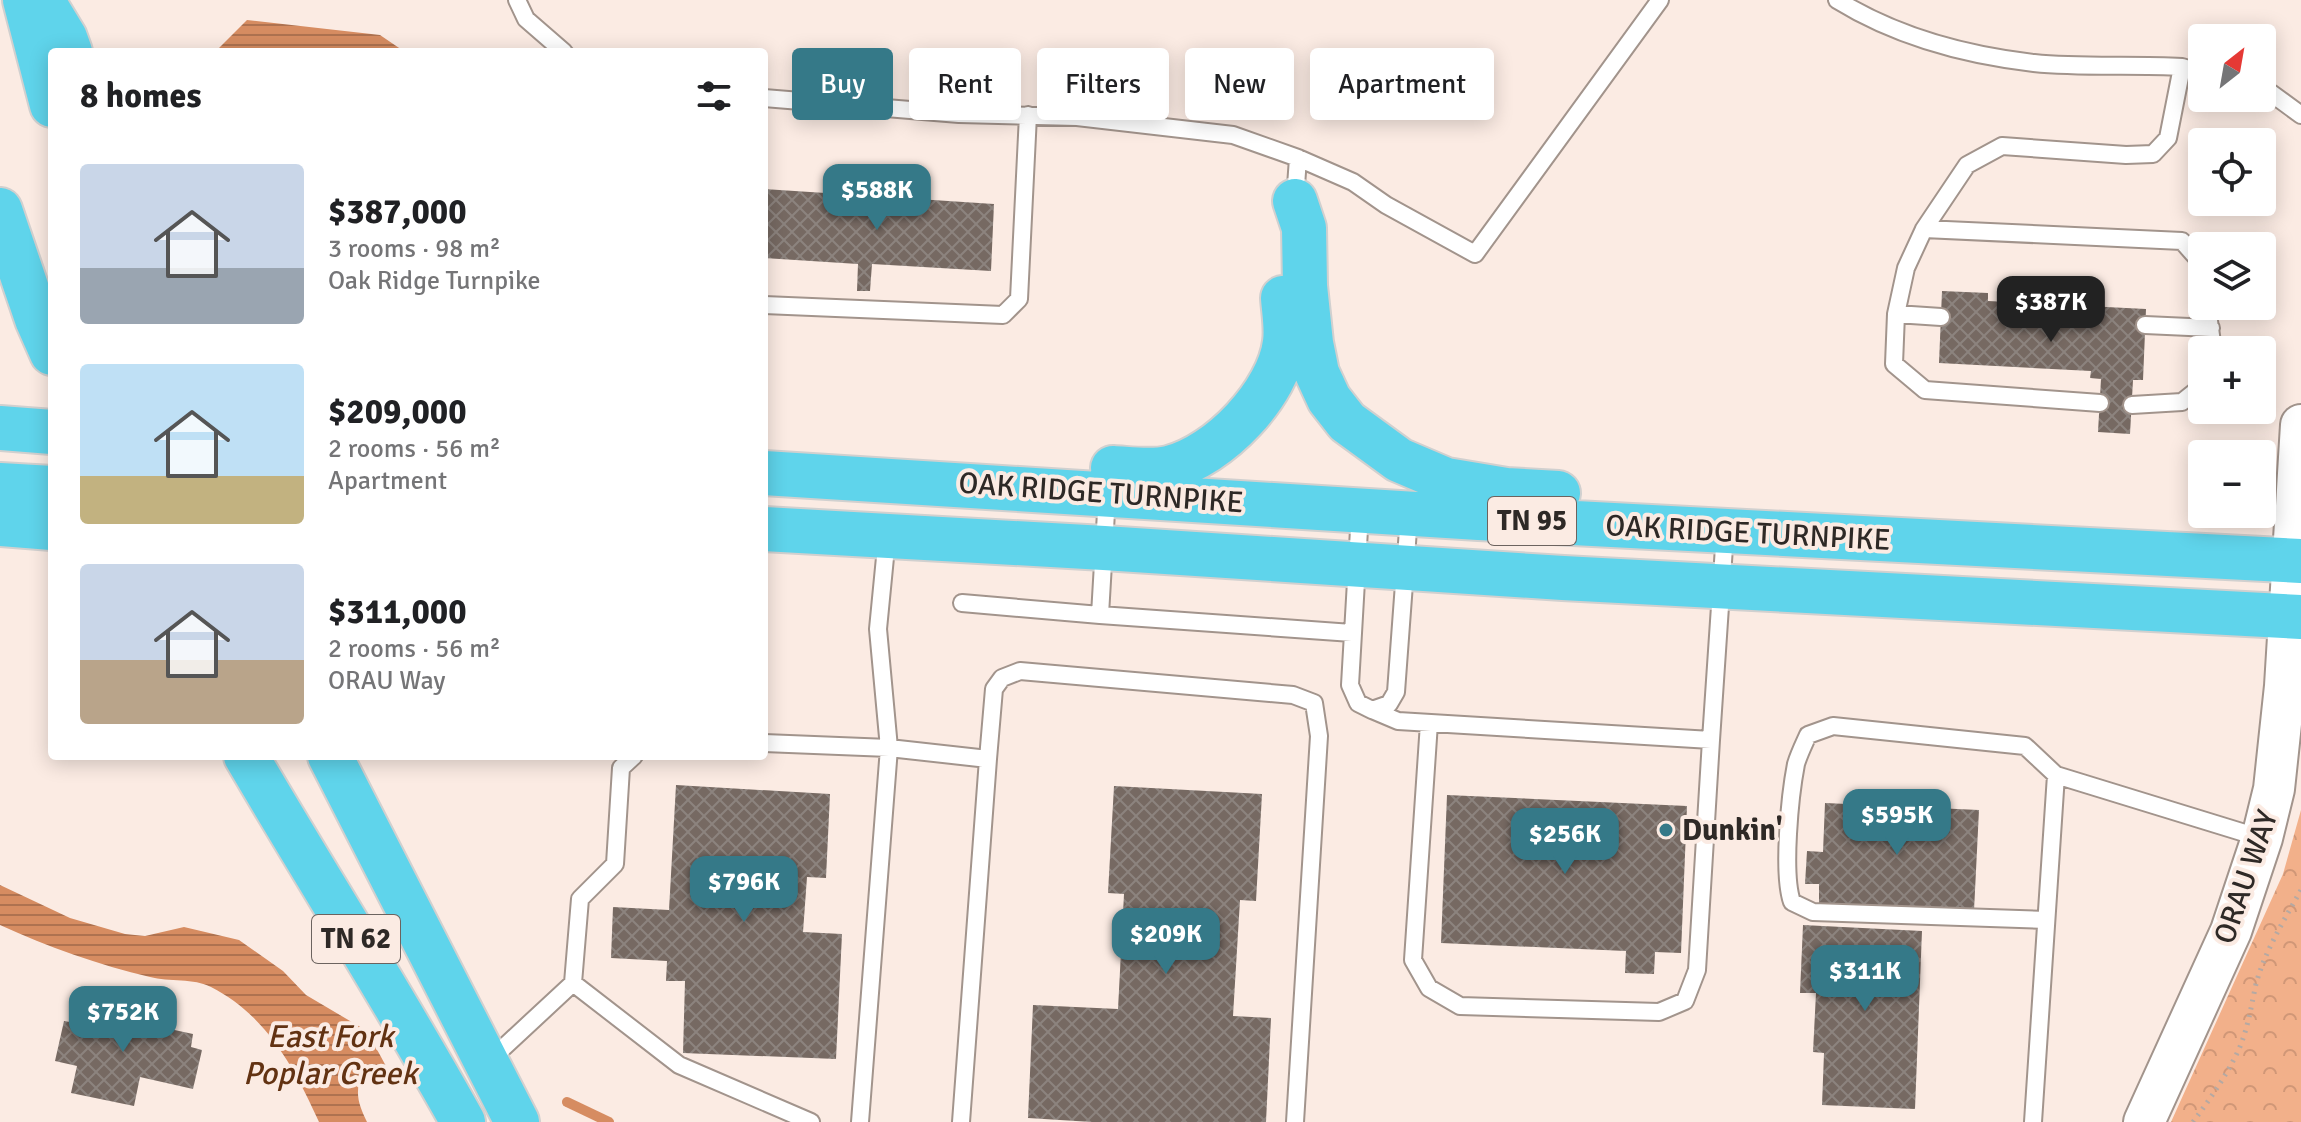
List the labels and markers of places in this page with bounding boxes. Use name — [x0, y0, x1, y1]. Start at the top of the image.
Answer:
pin: $588K — [821, 164, 933, 232]
pin: $387K — [1995, 276, 2107, 344]
pin: $595K — [1841, 789, 1953, 857]
pin: $256K — [1509, 808, 1621, 876]
place label: Dunkin' — [1682, 812, 1783, 849]
marker: Dunkin' — [1657, 821, 1675, 839]
pin: $796K — [688, 856, 800, 924]
pin: $209K — [1110, 908, 1222, 976]
pin: $311K — [1809, 945, 1921, 1013]
pin: $752K — [67, 986, 179, 1054]

